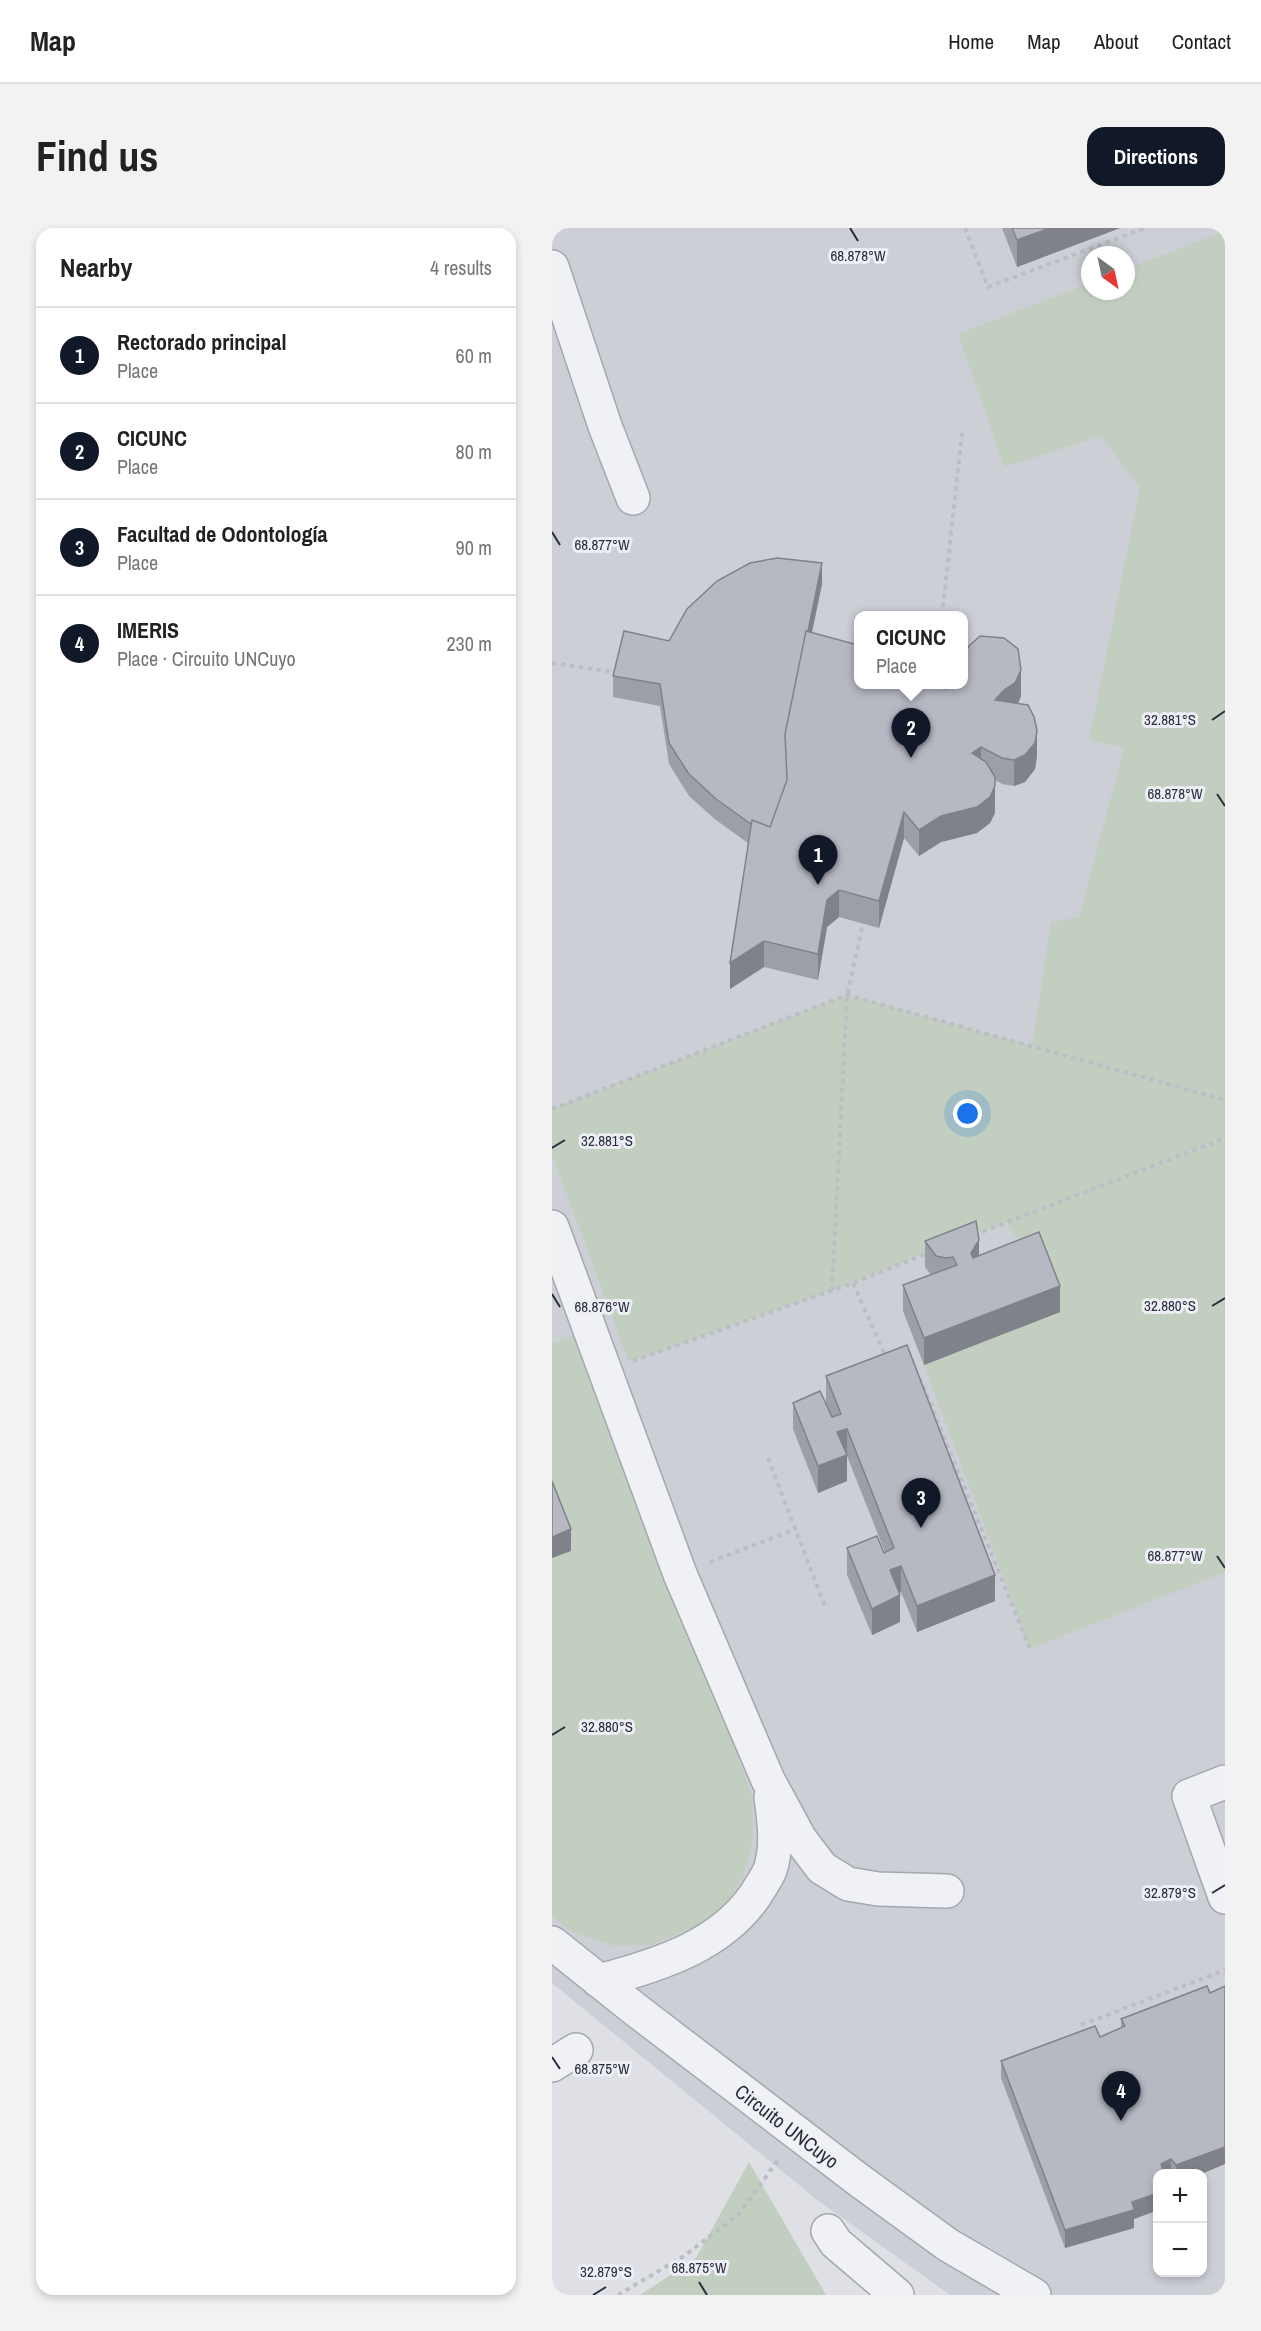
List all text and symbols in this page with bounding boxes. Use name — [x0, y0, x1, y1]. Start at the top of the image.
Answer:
text: Map — [30, 22, 76, 60]
text: Home — [948, 27, 994, 56]
text: Map — [1027, 27, 1061, 56]
text: About — [1094, 27, 1139, 56]
text: Contact — [1172, 27, 1231, 56]
button: Directions — [1087, 127, 1225, 186]
text: Find us — [36, 128, 158, 184]
text: 68.878°W — [830, 245, 886, 266]
north arrow — [1081, 246, 1135, 300]
text: Nearby — [60, 250, 132, 285]
text: 4 results — [430, 254, 492, 281]
text: Rectorado principal — [117, 327, 286, 357]
text: 1 — [75, 342, 84, 369]
text: 60 m — [456, 342, 492, 369]
text: Place — [117, 357, 158, 384]
text: CICUNC — [117, 423, 187, 453]
text: 2 — [75, 438, 84, 465]
text: 80 m — [456, 438, 492, 465]
text: Place — [117, 453, 158, 480]
text: Facultad de Odontología — [117, 519, 328, 549]
text: 3 — [75, 534, 84, 561]
text: 90 m — [456, 534, 492, 561]
text: 68.877°W — [574, 534, 630, 555]
text: Place — [117, 549, 158, 576]
popup — [854, 611, 968, 689]
text: IMERIS — [117, 615, 179, 645]
text: CICUNC — [876, 622, 946, 652]
text: 4 — [75, 630, 84, 657]
text: 230 m — [446, 630, 492, 657]
text: Place · Circuito UNCuyo — [117, 645, 296, 672]
text: Place — [876, 652, 917, 679]
pin: 2 — [892, 708, 930, 758]
text: 32.881°S — [1144, 709, 1196, 730]
text: 68.878°W — [1147, 783, 1203, 804]
pin: 1 — [798, 836, 838, 885]
your location — [953, 1099, 982, 1128]
text: 32.881°S — [581, 1130, 633, 1151]
text: 32.880°S — [1144, 1295, 1196, 1316]
text: 68.876°W — [574, 1296, 630, 1317]
pin: 3 — [902, 1478, 940, 1528]
text: 68.877°W — [1147, 1545, 1203, 1566]
text: 32.880°S — [581, 1716, 633, 1737]
text: 32.879°S — [1144, 1882, 1196, 1903]
text: 68.875°W — [574, 2058, 630, 2079]
pin: 4 — [1102, 2072, 1140, 2121]
street label: Circuito UNCuyo — [730, 2077, 845, 2174]
map controls — [1153, 2169, 1207, 2277]
button: + — [1153, 2169, 1207, 2223]
button: − — [1153, 2223, 1207, 2277]
text: 68.875°W — [671, 2257, 727, 2278]
text: 32.879°S — [580, 2261, 632, 2282]

